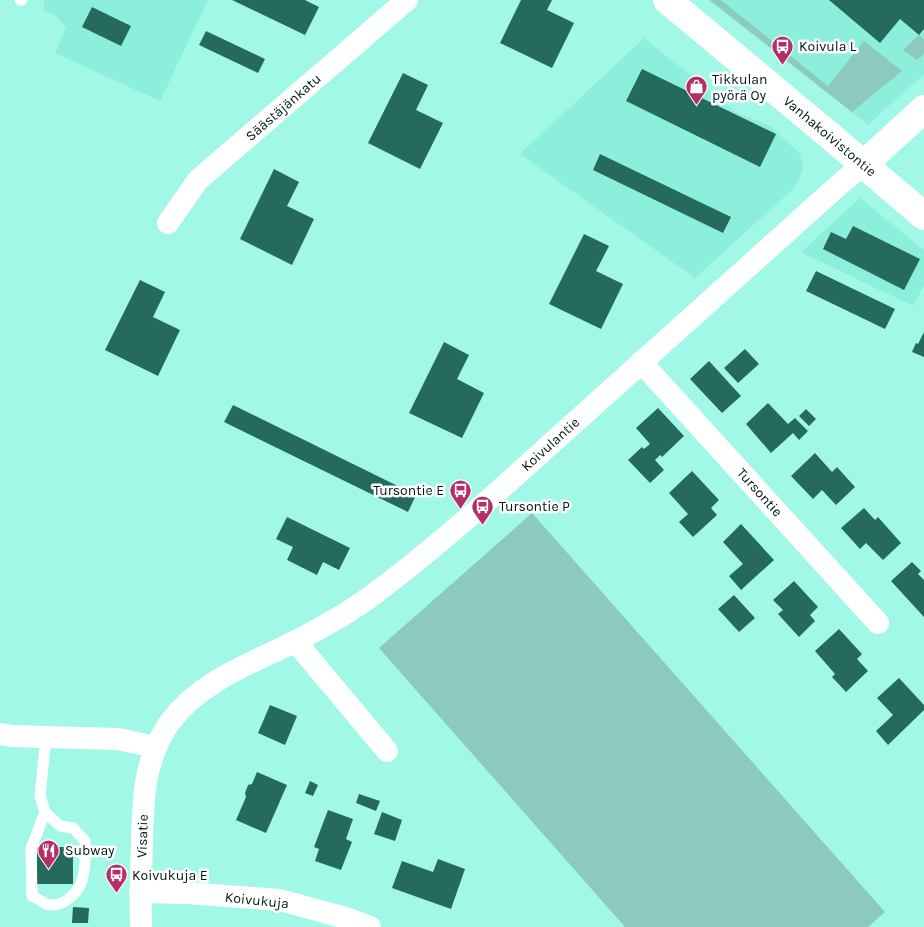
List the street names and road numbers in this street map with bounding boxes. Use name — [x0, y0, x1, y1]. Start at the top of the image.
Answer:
street label: Säästäjänkatu — [242, 70, 324, 145]
street label: Vanhakoivistontie — [780, 93, 880, 180]
street label: Koivulantie — [518, 414, 583, 475]
street label: Tursontie — [733, 464, 786, 520]
street label: Visatie — [133, 814, 152, 858]
street label: Koivukuja — [224, 889, 290, 912]

